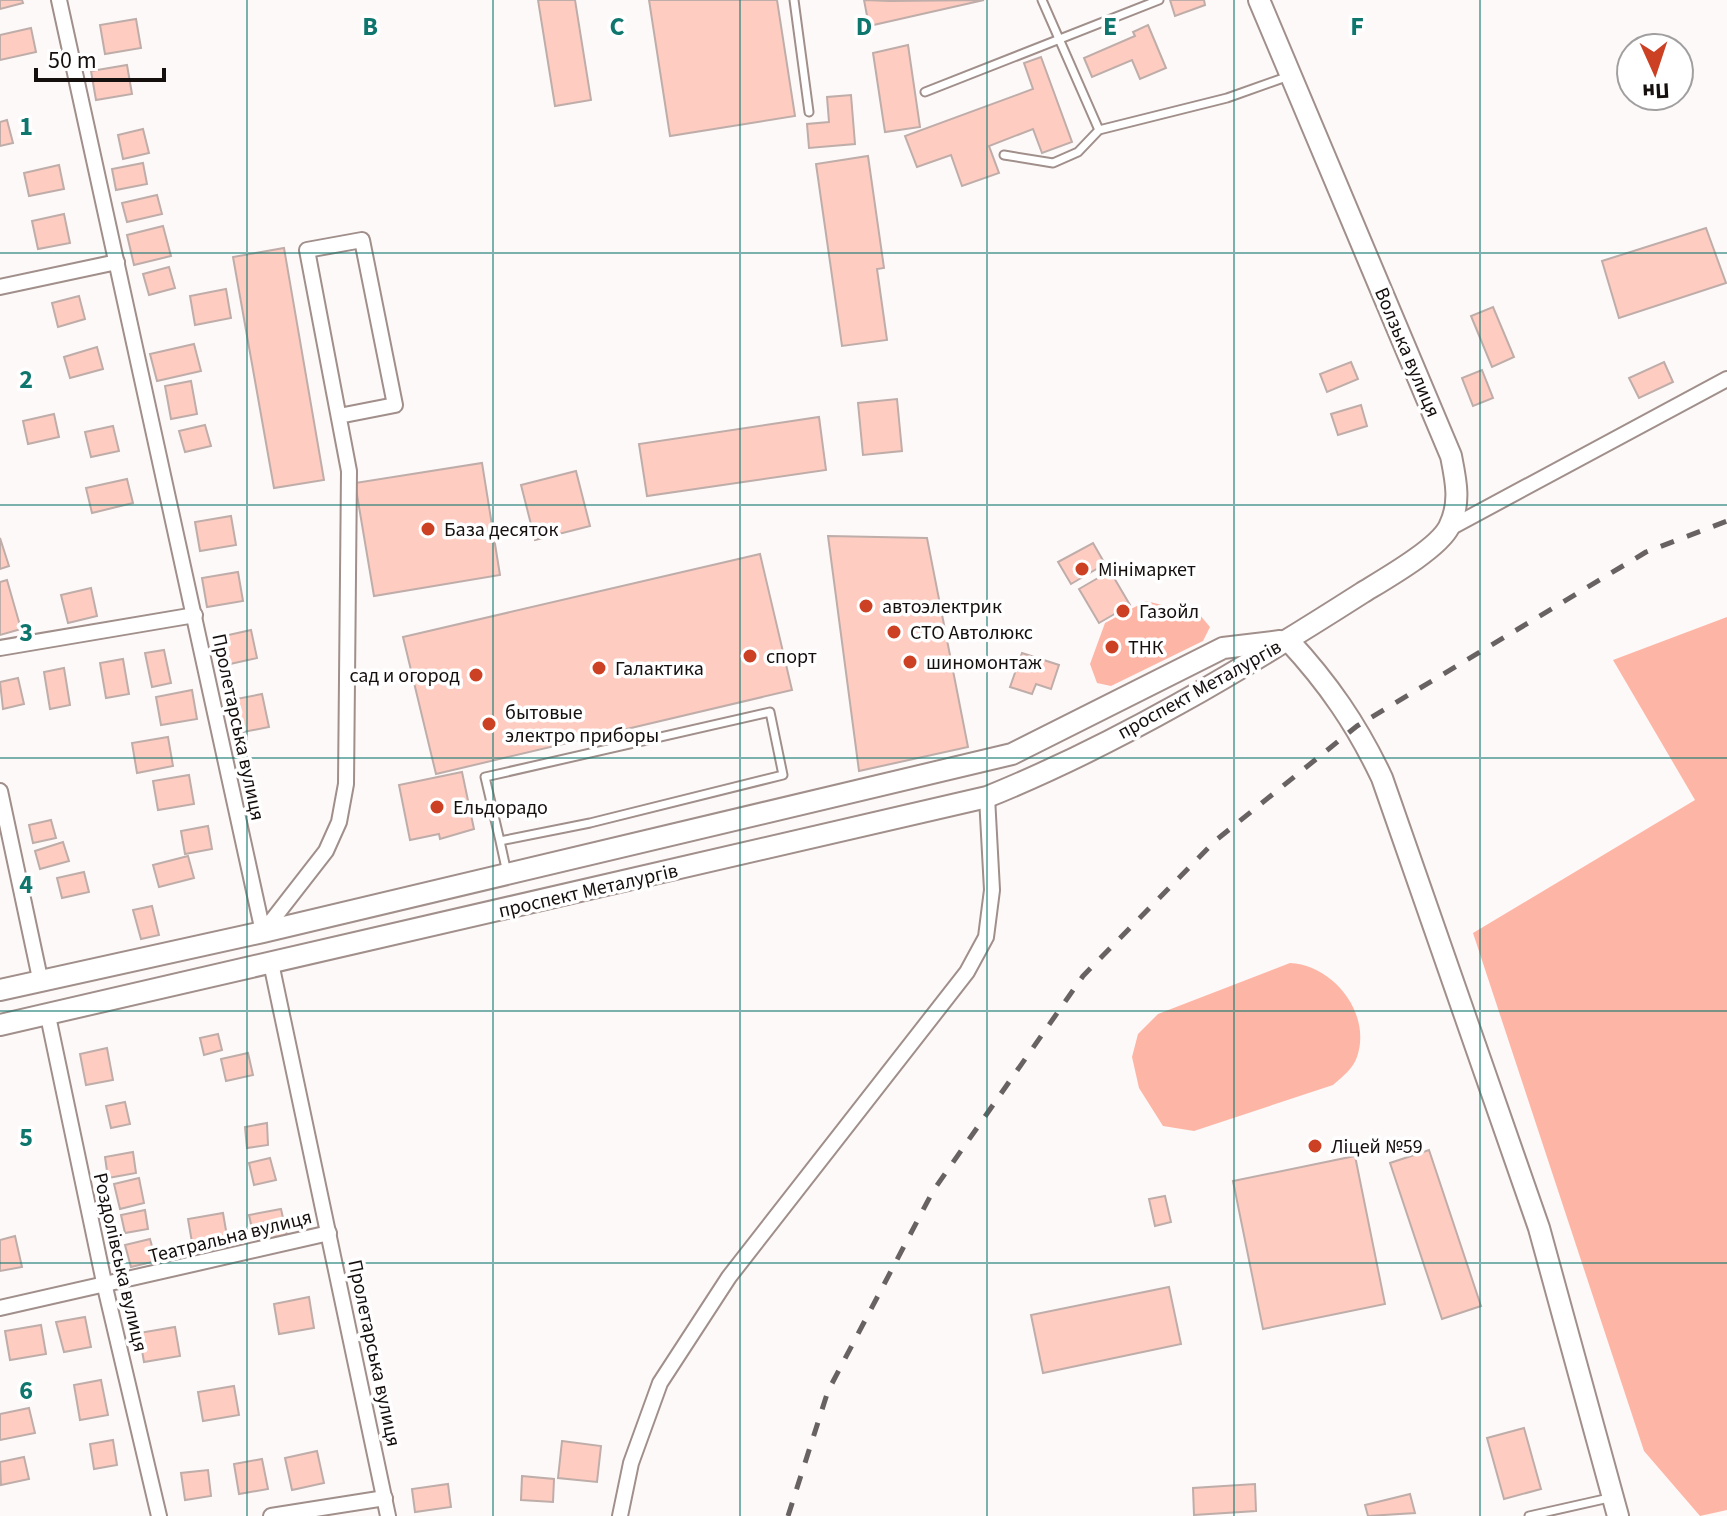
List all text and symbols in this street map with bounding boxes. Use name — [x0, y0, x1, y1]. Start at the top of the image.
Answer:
text: B — [362, 8, 378, 45]
text: C — [609, 8, 625, 45]
text: D — [856, 8, 872, 45]
text: E — [1103, 8, 1117, 45]
text: F — [1350, 8, 1364, 45]
scale bar — [36, 32, 164, 82]
north arrow — [1615, 32, 1695, 112]
text: 50 m — [48, 43, 97, 78]
text: Пн — [1641, 74, 1671, 108]
text: 1 — [19, 108, 33, 145]
street label: Волзька вулиця — [1367, 283, 1447, 422]
text: 2 — [19, 361, 33, 398]
place label: База десяток — [444, 516, 558, 544]
marker: База десяток — [419, 520, 437, 538]
place label: Мінімаркет — [1098, 556, 1196, 584]
marker: Мінімаркет — [1073, 560, 1091, 578]
place label: автоэлектрик — [882, 593, 1002, 621]
marker: автоэлектрик — [857, 597, 875, 615]
place label: Газойл — [1139, 598, 1199, 626]
marker: Газойл — [1114, 602, 1132, 620]
text: 3 — [19, 614, 33, 651]
place label: СТО Автолюкс — [910, 619, 1033, 647]
marker: СТО Автолюкс — [885, 623, 903, 641]
street label: Пролетарська вулиця — [205, 631, 272, 823]
street label: проспект Металургів — [1113, 633, 1286, 747]
place label: ТНК — [1128, 634, 1164, 662]
marker: ТНК — [1103, 638, 1121, 656]
place label: спорт — [766, 643, 817, 671]
marker: спорт — [741, 647, 759, 665]
place label: шиномонтаж — [926, 649, 1042, 677]
marker: шиномонтаж — [901, 653, 919, 671]
place label: Галактика — [615, 655, 704, 683]
marker: Галактика — [590, 659, 608, 677]
place label: сад и огород — [349, 662, 460, 690]
marker: сад и огород — [467, 666, 485, 684]
place label: бытовые электро приборы — [505, 699, 659, 750]
marker: бытовые электро приборы — [480, 715, 498, 733]
place label: Ельдорадо — [453, 794, 548, 822]
marker: Ельдорадо — [428, 798, 446, 816]
street label: проспект Металургів — [496, 857, 681, 925]
text: 4 — [19, 866, 33, 903]
text: 5 — [19, 1119, 33, 1156]
place label: Ліцей №59 — [1331, 1133, 1423, 1161]
marker: Ліцей №59 — [1306, 1137, 1324, 1155]
street label: Роздолівська вулиця — [86, 1170, 154, 1355]
street label: Театральна вулиця — [146, 1203, 315, 1271]
street label: Пролетарська вулиця — [341, 1257, 408, 1449]
text: 6 — [19, 1372, 33, 1409]

